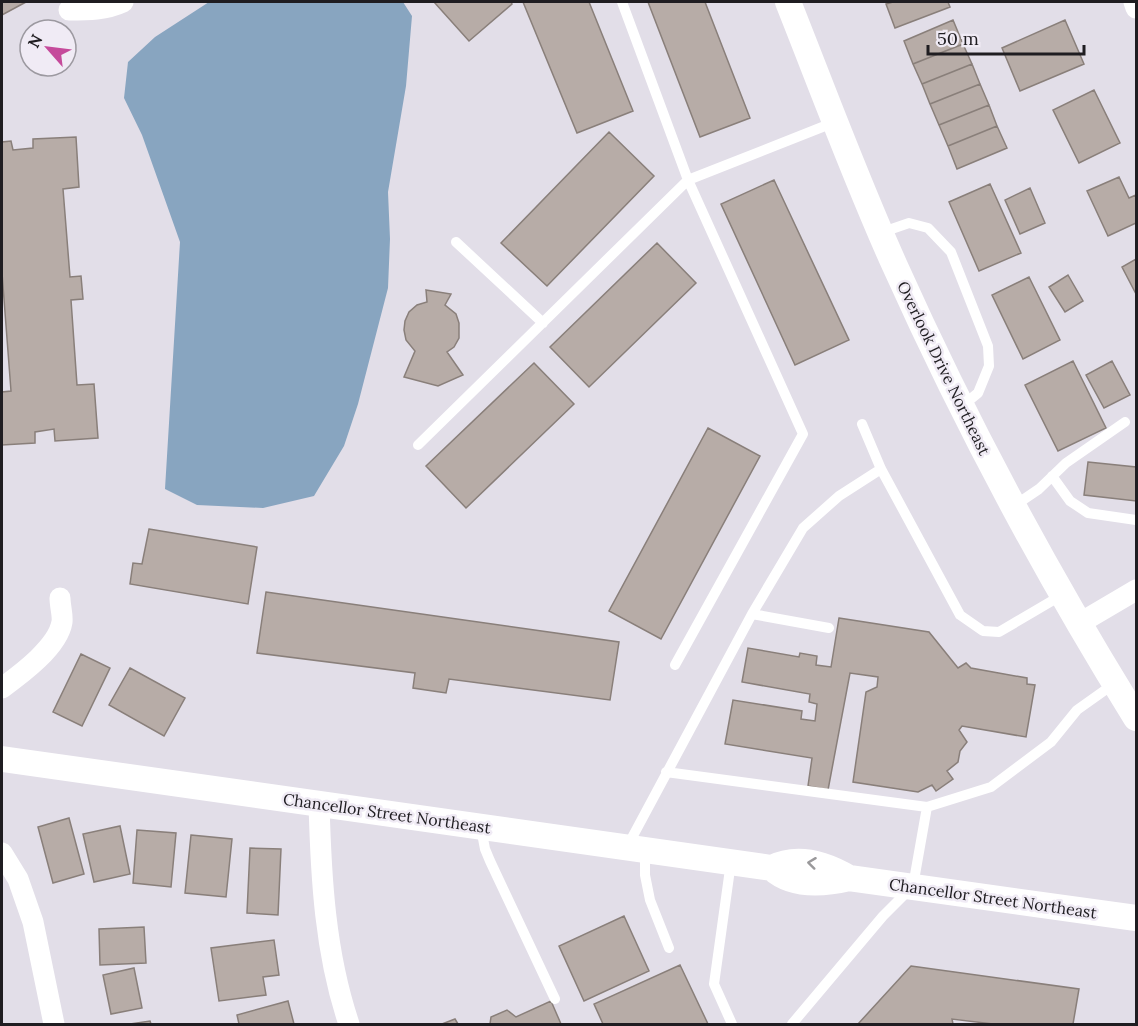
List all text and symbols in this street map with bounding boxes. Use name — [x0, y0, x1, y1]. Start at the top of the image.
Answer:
north arrow — [18, 18, 78, 78]
scale bar — [928, 18, 1084, 56]
text: 50 m — [937, 27, 979, 50]
text: N — [23, 31, 46, 51]
street label: Overlook Drive Northeast — [893, 278, 995, 459]
street label: Chancellor Street Northeast — [282, 789, 493, 838]
one-way arrow — [807, 858, 816, 870]
street label: Chancellor Street Northeast — [888, 874, 1099, 923]

